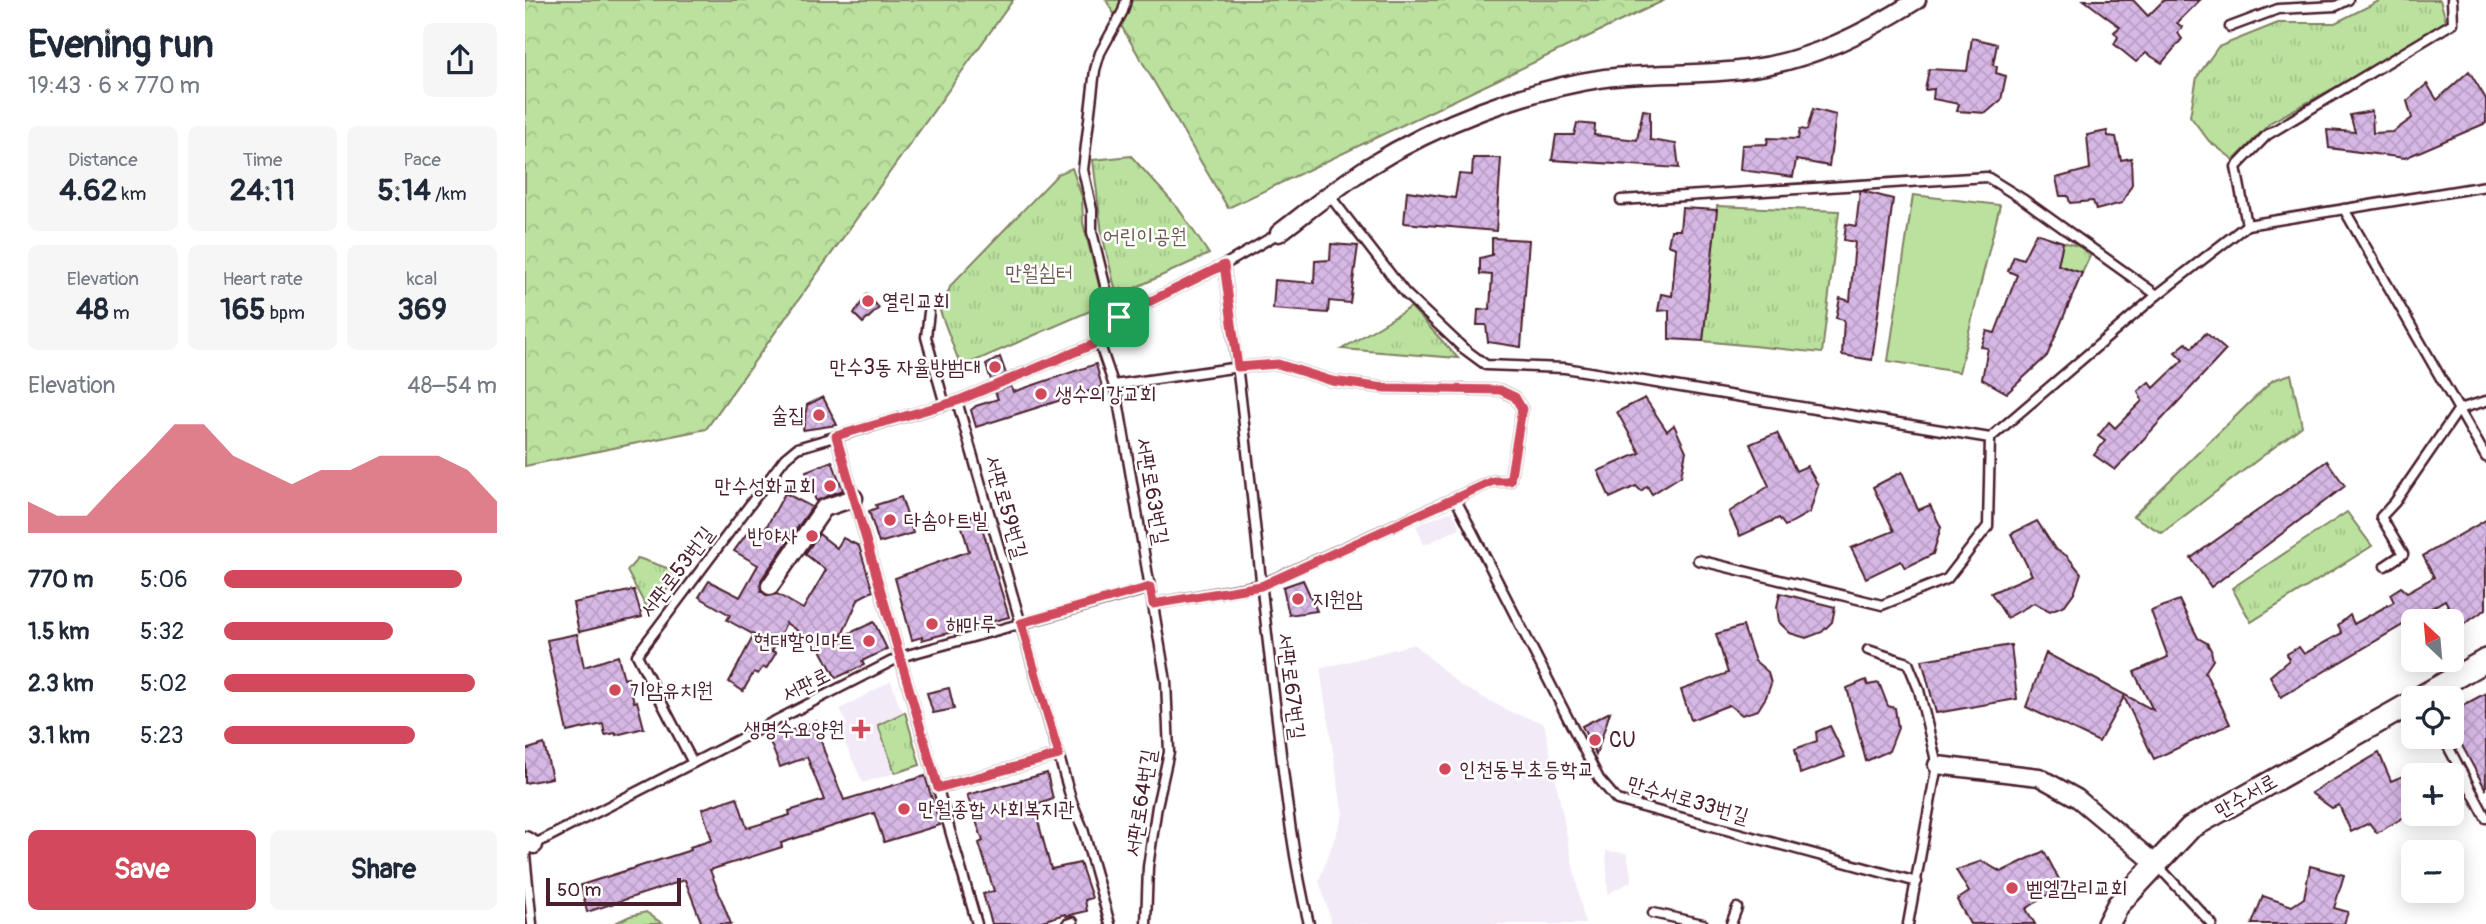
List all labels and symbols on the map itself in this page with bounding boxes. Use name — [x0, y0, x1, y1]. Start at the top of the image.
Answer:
park label: 어린이공원 — [1103, 223, 1187, 250]
park label: 만월쉼터 — [1005, 260, 1073, 287]
pin — [1089, 287, 1149, 347]
place label: 열린교회 — [882, 288, 950, 315]
marker: 열린교회 — [860, 293, 876, 309]
place label: 만수3동 자율방범대 — [830, 354, 981, 381]
marker: 만수3동 자율방범대 — [987, 359, 1003, 375]
place label: 생수의강교회 — [1055, 381, 1156, 408]
marker: 생수의강교회 — [1033, 386, 1049, 402]
place label: 술집 — [771, 402, 805, 429]
marker: 술집 — [811, 407, 827, 423]
street label: 서판로63번길 — [1129, 435, 1175, 547]
street label: 서판로59번길 — [978, 452, 1034, 562]
place label: 만수성화교회 — [715, 473, 816, 500]
marker: 만수성화교회 — [822, 478, 838, 494]
place label: 다솜아트빌 — [904, 507, 989, 534]
marker: 다솜아트빌 — [882, 512, 898, 528]
street label: 서판로53번길 — [634, 521, 720, 623]
place label: 반야사 — [747, 523, 798, 550]
marker: 반야사 — [804, 528, 820, 544]
place label: 지원암 — [1312, 586, 1363, 613]
marker: 지원암 — [1290, 591, 1306, 607]
north arrow — [2401, 609, 2464, 672]
place label: 해마루 — [946, 611, 997, 638]
marker: 해마루 — [924, 616, 940, 632]
place label: 현대할인마트 — [754, 628, 855, 655]
street label: 서판로67번길 — [1271, 631, 1311, 741]
marker: 현대할인마트 — [861, 633, 877, 649]
street label: 서판로 — [777, 661, 835, 709]
place label: 기암유치원 — [629, 677, 714, 704]
marker: 기암유치원 — [607, 682, 623, 698]
place label: 생명수요양원 — [744, 716, 845, 743]
marker: 생명수요양원 — [851, 719, 871, 739]
place label: CU — [1609, 727, 1636, 754]
marker: CU — [1587, 732, 1603, 748]
street label: 서판로64번길 — [1119, 747, 1163, 859]
place label: 인천동부초등학교 — [1459, 756, 1594, 783]
marker: 인천동부초등학교 — [1437, 761, 1453, 777]
street label: 만수서로 — [2210, 767, 2282, 825]
street label: 만수서로33번길 — [1624, 770, 1752, 830]
place label: 만월종합 사회복지관 — [918, 796, 1075, 823]
marker: 만월종합 사회복지관 — [896, 801, 912, 817]
scale bar — [546, 875, 681, 907]
place label: 벧엘감리교회 — [2026, 875, 2127, 902]
marker: 벧엘감리교회 — [2004, 880, 2020, 896]

